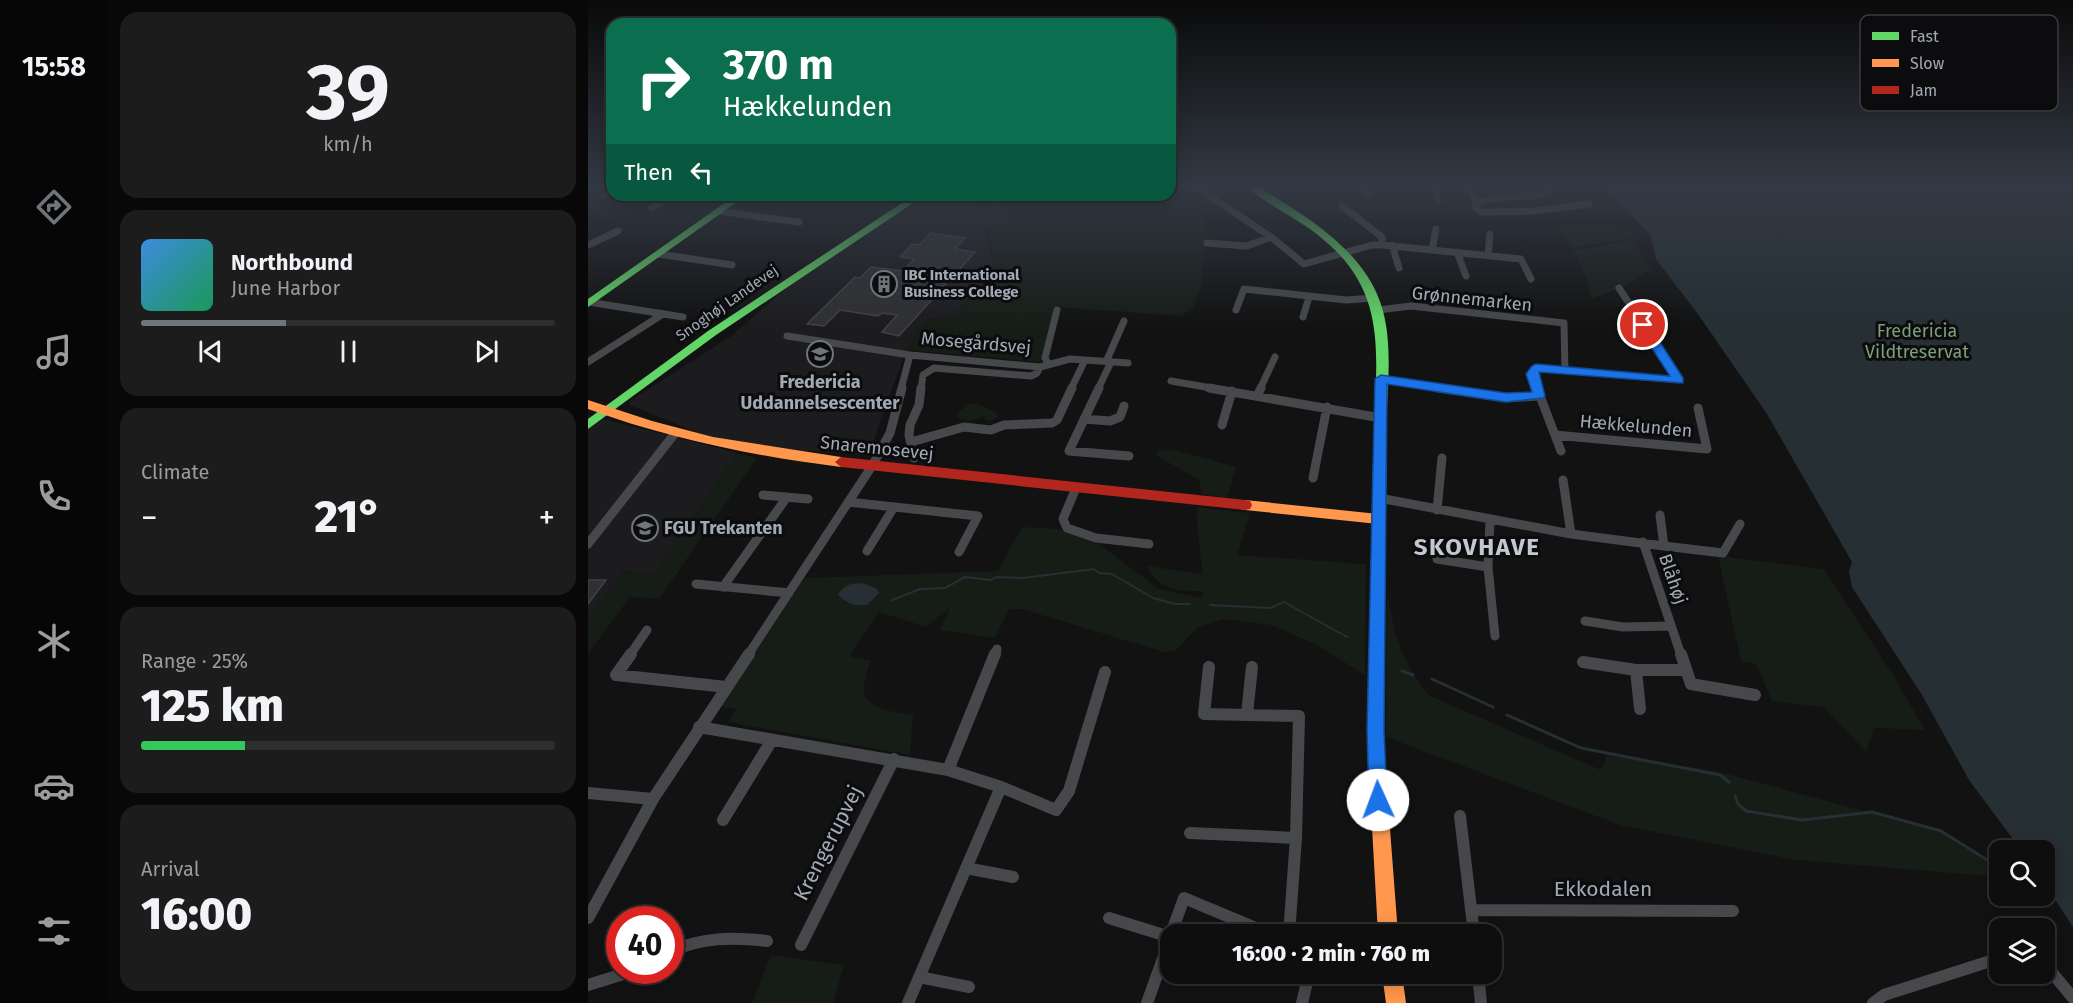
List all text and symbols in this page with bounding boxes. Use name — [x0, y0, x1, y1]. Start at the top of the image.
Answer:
legend — [1860, 15, 2058, 111]
text: Fast — [1910, 27, 1939, 46]
text: 370 m — [723, 40, 834, 90]
icon: right — [624, 42, 702, 120]
text: 39 — [306, 46, 390, 140]
text: 15:58 — [22, 51, 86, 83]
text: Slow — [1910, 54, 1945, 73]
text: Jam — [1910, 81, 1937, 100]
text: Hækkelunden — [723, 91, 893, 123]
text: km/h — [323, 132, 373, 156]
icon: left — [685, 156, 718, 189]
text: Then — [624, 159, 673, 186]
icon: directions — [33, 186, 75, 228]
text: Northbound — [231, 249, 353, 276]
street label: Snoghøj Landevej — [673, 261, 781, 345]
place label: IBC International Business College — [904, 266, 1020, 301]
building icon: IBC International Business College — [869, 269, 899, 299]
text: June Harbor — [231, 276, 340, 300]
street label: Grønnemarken — [1411, 282, 1533, 316]
pin — [1617, 299, 1668, 350]
icon: arrive — [1626, 308, 1659, 341]
park label: Fredericia Vildtreservat — [1865, 320, 1969, 363]
street label: Mosegårdsvej — [920, 327, 1032, 359]
icon: music — [33, 331, 75, 373]
icon: previous — [194, 335, 227, 368]
icon: pause — [332, 335, 365, 368]
icon: next — [470, 335, 503, 368]
school or university icon: Fredericia Uddannelsescenter — [805, 339, 835, 369]
place label: Fredericia Uddannelsescenter — [741, 371, 900, 414]
street label: Hækkelunden — [1579, 410, 1693, 442]
street label: Snaremosevej — [819, 431, 935, 465]
text: Climate — [141, 460, 209, 484]
icon: phone — [33, 475, 75, 517]
text: 21° — [314, 490, 382, 544]
text: − — [141, 498, 158, 538]
text: + — [539, 498, 555, 538]
school or university icon: FGU Trekanten — [630, 513, 660, 543]
place label: FGU Trekanten — [664, 517, 783, 539]
district label: SKOVHAVE — [1414, 533, 1540, 561]
street label: Blåhøj — [1654, 551, 1692, 607]
icon: climate — [33, 620, 75, 662]
text: Range · 25% — [141, 649, 248, 673]
text: 125 km — [141, 679, 284, 733]
icon: car — [33, 765, 75, 807]
position arrow — [1346, 768, 1410, 832]
street label: Krengerupvej — [788, 781, 868, 905]
map controls — [1989, 840, 2055, 984]
button: search — [1989, 840, 2055, 906]
text: Arrival — [141, 857, 200, 881]
street label: Ekkodalen — [1554, 876, 1652, 902]
text: 16:00 — [141, 887, 252, 941]
speed limit sign: 40 — [606, 906, 684, 984]
icon: filters — [33, 910, 75, 952]
button: layers — [1989, 918, 2055, 984]
text: 16:00 · 2 min · 760 m — [1232, 940, 1430, 967]

